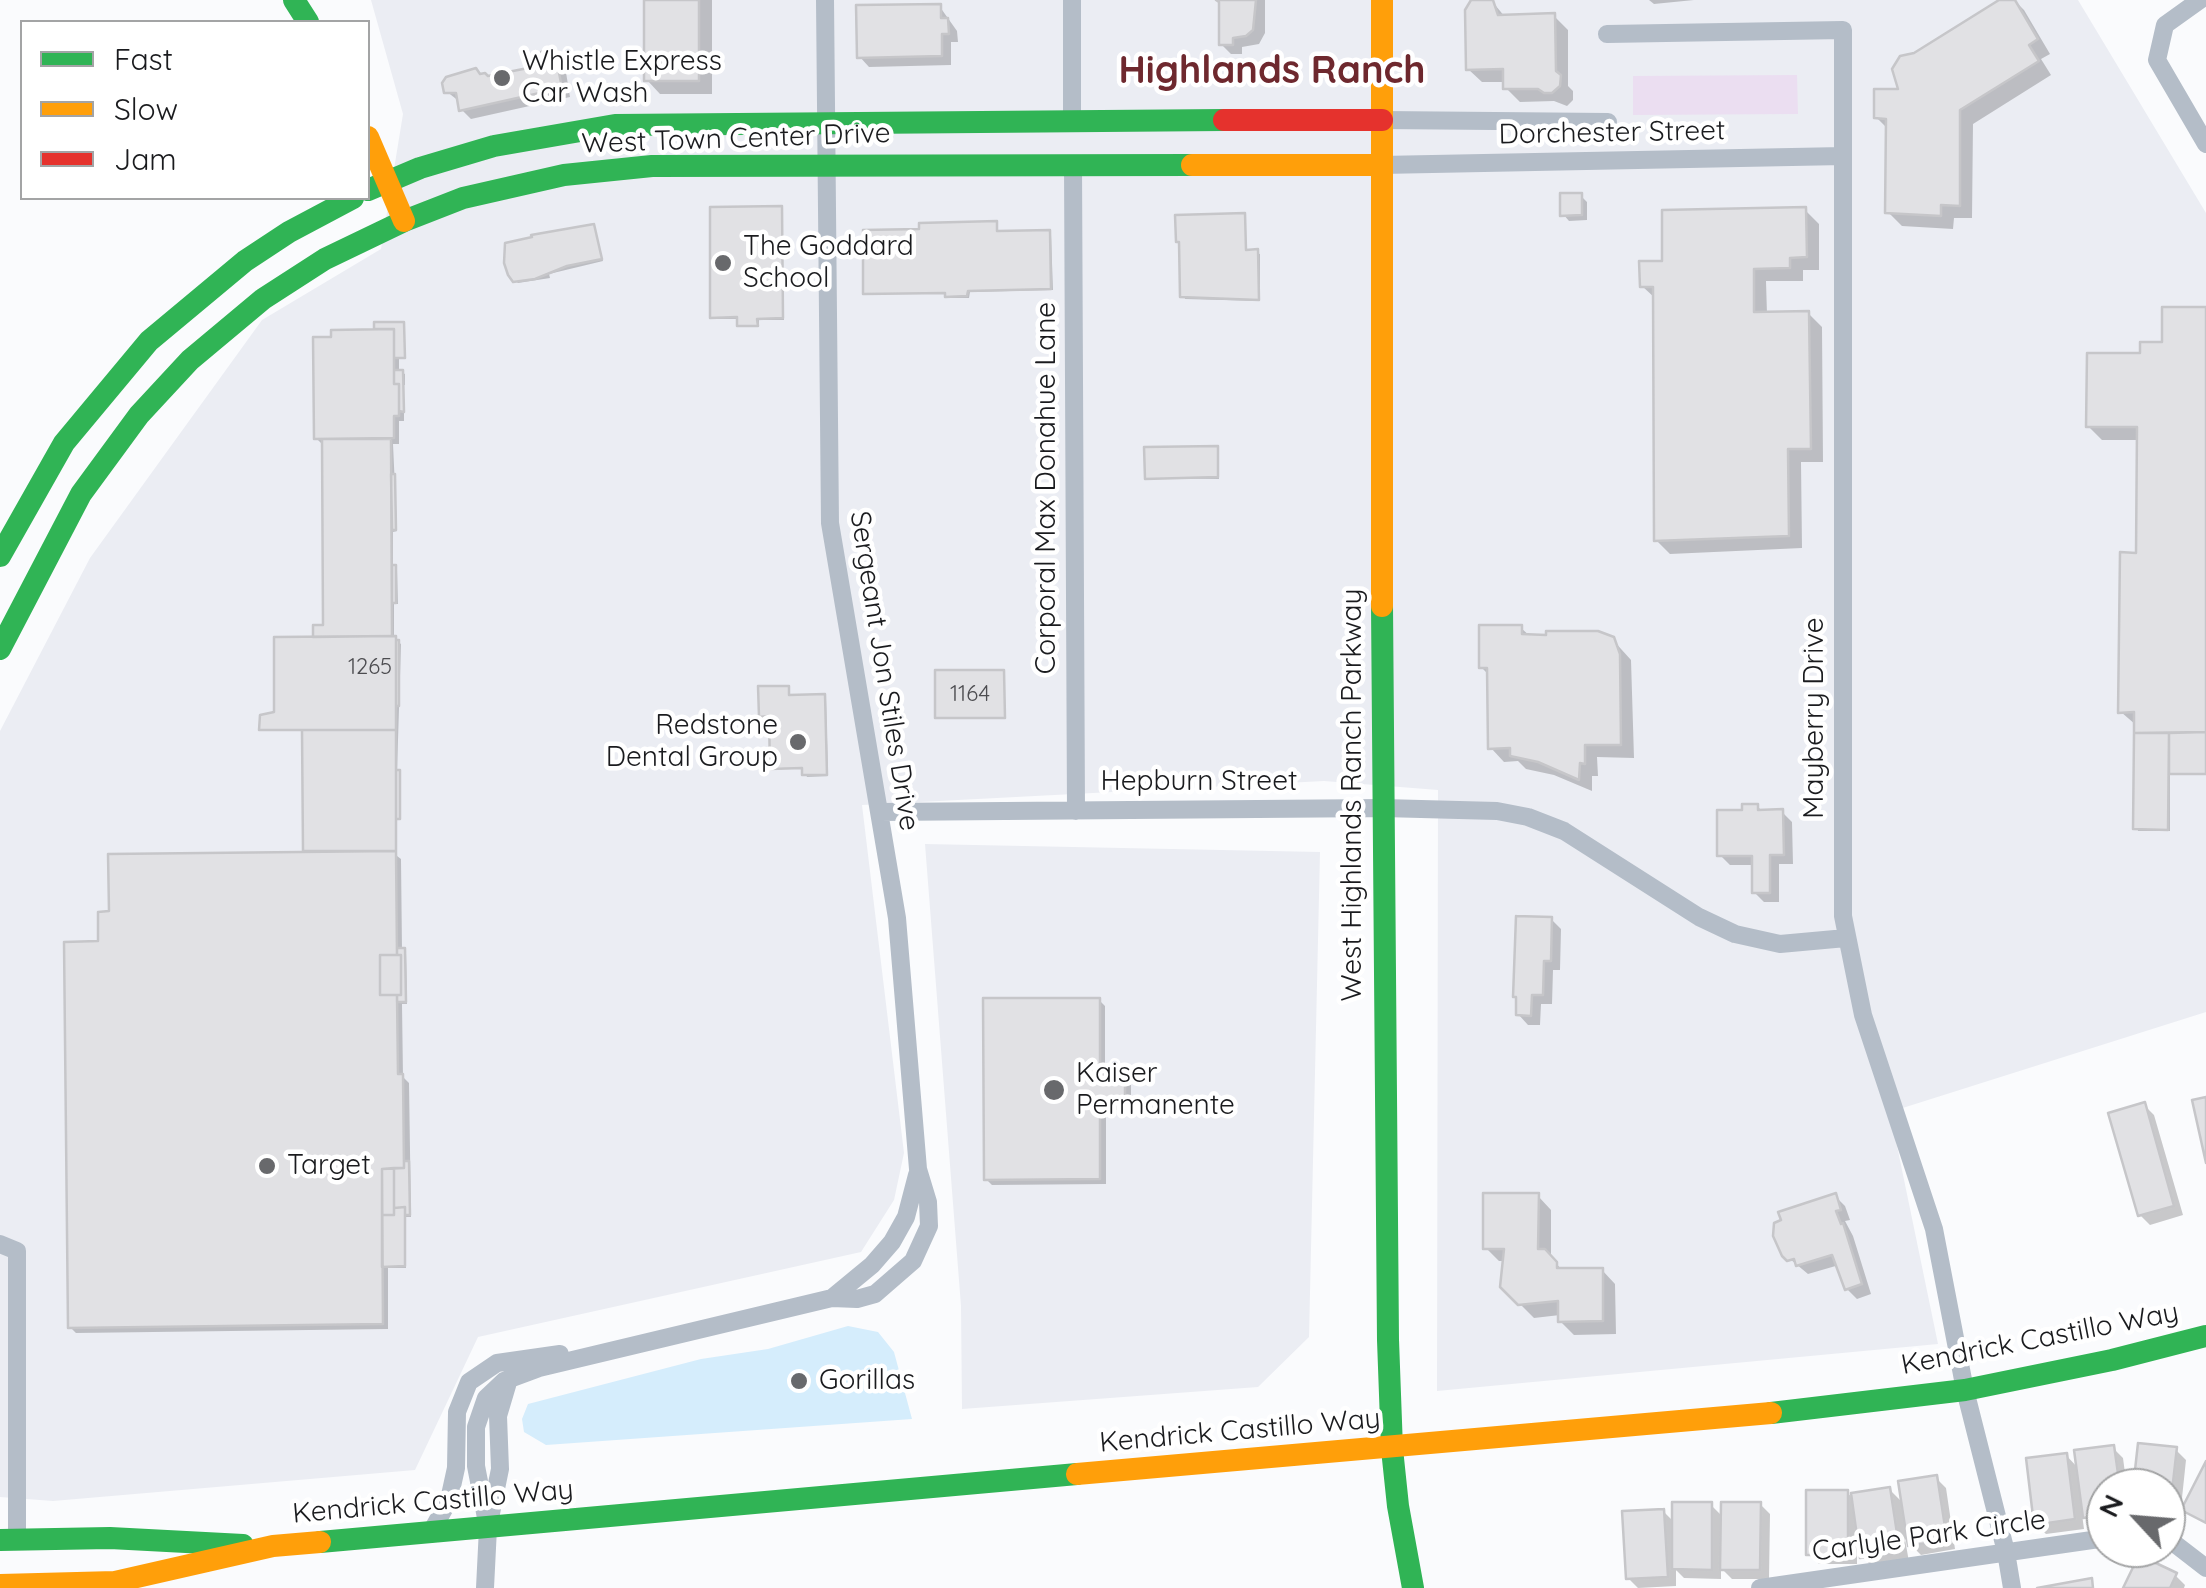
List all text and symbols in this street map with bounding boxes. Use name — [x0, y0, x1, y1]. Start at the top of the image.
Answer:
legend — [20, 20, 370, 200]
text: Fast — [114, 40, 173, 78]
place label: Whistle Express Car Wash — [522, 45, 722, 111]
district label: Highlands Ranch — [1118, 49, 1426, 95]
marker: Whistle Express Car Wash — [491, 67, 513, 89]
text: Slow — [114, 90, 178, 128]
street label: Dorchester Street — [1498, 114, 1726, 152]
street label: West Town Center Drive — [581, 117, 891, 161]
text: Jam — [114, 140, 177, 178]
place label: The Goddard School — [743, 230, 914, 296]
marker: The Goddard School — [712, 252, 734, 274]
street label: Corporal Max Donahue Lane — [1030, 302, 1064, 674]
street label: Sergeant Jon Stiles Drive — [842, 509, 926, 833]
street label: West Highlands Ranch Parkway — [1336, 589, 1370, 1001]
street label: Mayberry Drive — [1798, 617, 1832, 819]
house number: 1265 — [348, 654, 392, 680]
house number: 1164 — [950, 681, 990, 707]
place label: Redstone Dental Group — [606, 709, 778, 775]
marker: Redstone Dental Group — [787, 731, 809, 753]
street label: Hepburn Street — [1101, 765, 1297, 799]
place label: Kaiser Permanente — [1076, 1057, 1235, 1123]
marker: Kaiser Permanente — [1041, 1077, 1067, 1103]
place label: Target — [287, 1149, 371, 1183]
marker: Target — [256, 1155, 278, 1177]
street label: Kendrick Castillo Way — [1898, 1296, 2182, 1382]
place label: Gorillas — [819, 1364, 915, 1398]
marker: Gorillas — [788, 1370, 810, 1392]
street label: Kendrick Castillo Way — [1098, 1402, 1382, 1460]
north arrow — [2086, 1468, 2186, 1568]
street label: Kendrick Castillo Way — [291, 1473, 575, 1531]
text: N — [2090, 1489, 2131, 1522]
street label: Carlyle Park Circle — [1810, 1503, 2048, 1569]

